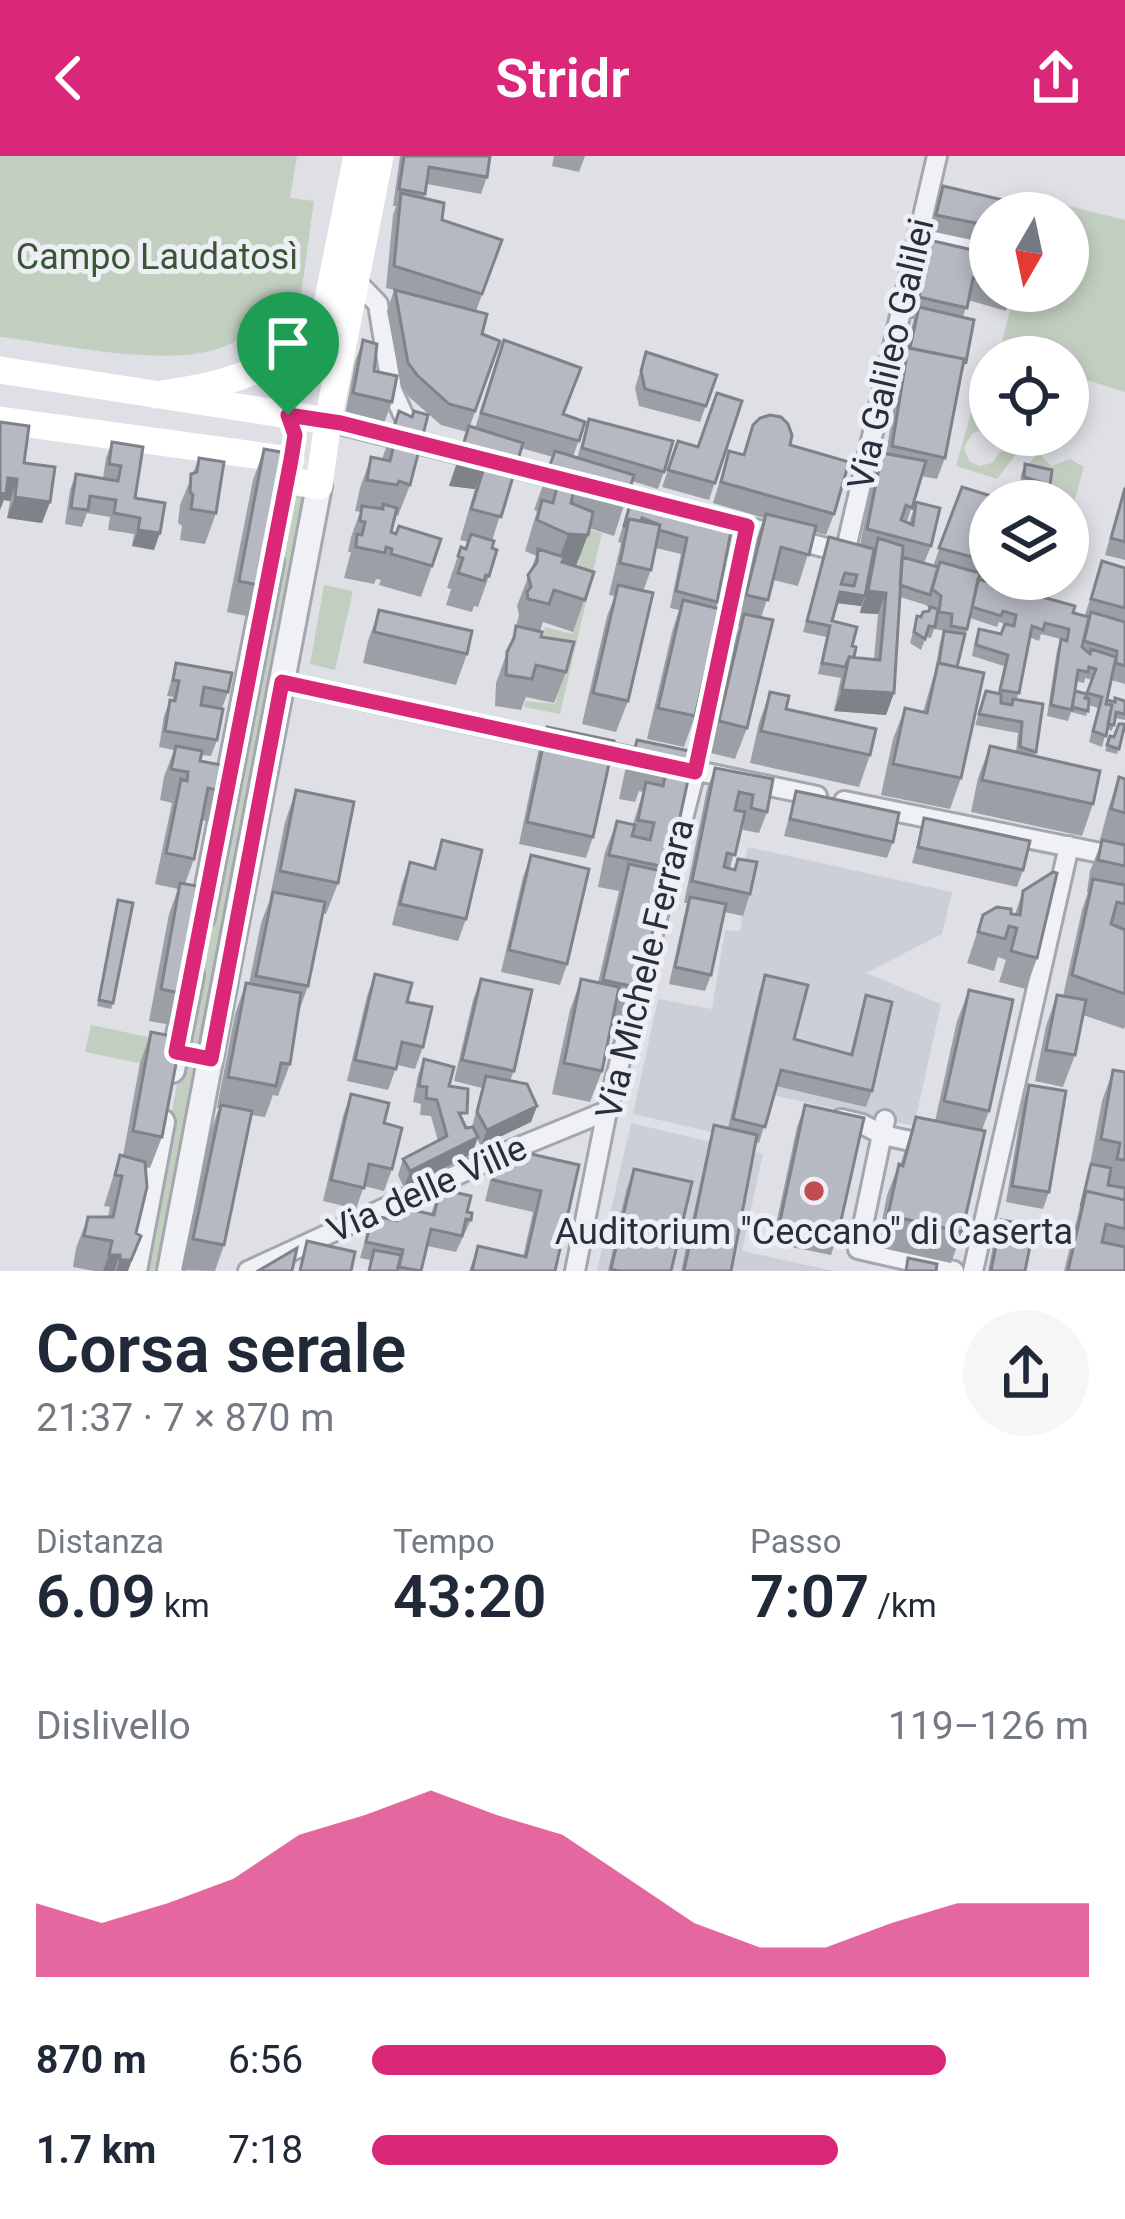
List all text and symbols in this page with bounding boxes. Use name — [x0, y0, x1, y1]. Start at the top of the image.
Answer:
icon: back — [36, 45, 102, 111]
icon: share — [1023, 45, 1089, 111]
text: Stridr — [495, 47, 630, 110]
north arrow — [969, 192, 1089, 312]
map controls — [969, 192, 1089, 600]
street label: Via Galileo Galilei — [839, 214, 943, 494]
park label: Campo Laudatosì — [16, 236, 298, 278]
pin — [237, 292, 339, 415]
icon: arrive — [255, 310, 321, 376]
button: locate — [969, 336, 1089, 456]
button: layers — [969, 480, 1089, 600]
street label: Via Michele Ferrara — [587, 815, 703, 1123]
street label: Via delle Ville — [321, 1126, 533, 1252]
marker: Auditorium "Ceccano" di Caserta — [801, 1178, 827, 1204]
place label: Auditorium "Ceccano" di Caserta — [555, 1211, 1073, 1253]
button: share — [963, 1310, 1089, 1436]
text: Corsa serale — [36, 1311, 406, 1388]
text: 21:37 · 7 × 870 m — [36, 1395, 334, 1441]
text: Distanza — [36, 1522, 164, 1561]
text: Tempo — [393, 1522, 495, 1561]
text: Passo — [750, 1522, 841, 1561]
text: 6.09 — [36, 1561, 156, 1632]
text: 43:20 — [393, 1561, 546, 1632]
text: 7:07 — [750, 1561, 869, 1632]
text: km — [156, 1586, 210, 1625]
text: /km — [869, 1586, 937, 1625]
text: Dislivello — [36, 1703, 191, 1749]
text: 119–126 m — [888, 1703, 1089, 1749]
text: 870 m — [36, 2037, 147, 2083]
text: 6:56 — [228, 2037, 303, 2083]
text: 1.7 km — [36, 2127, 156, 2173]
text: 7:18 — [228, 2127, 303, 2173]

